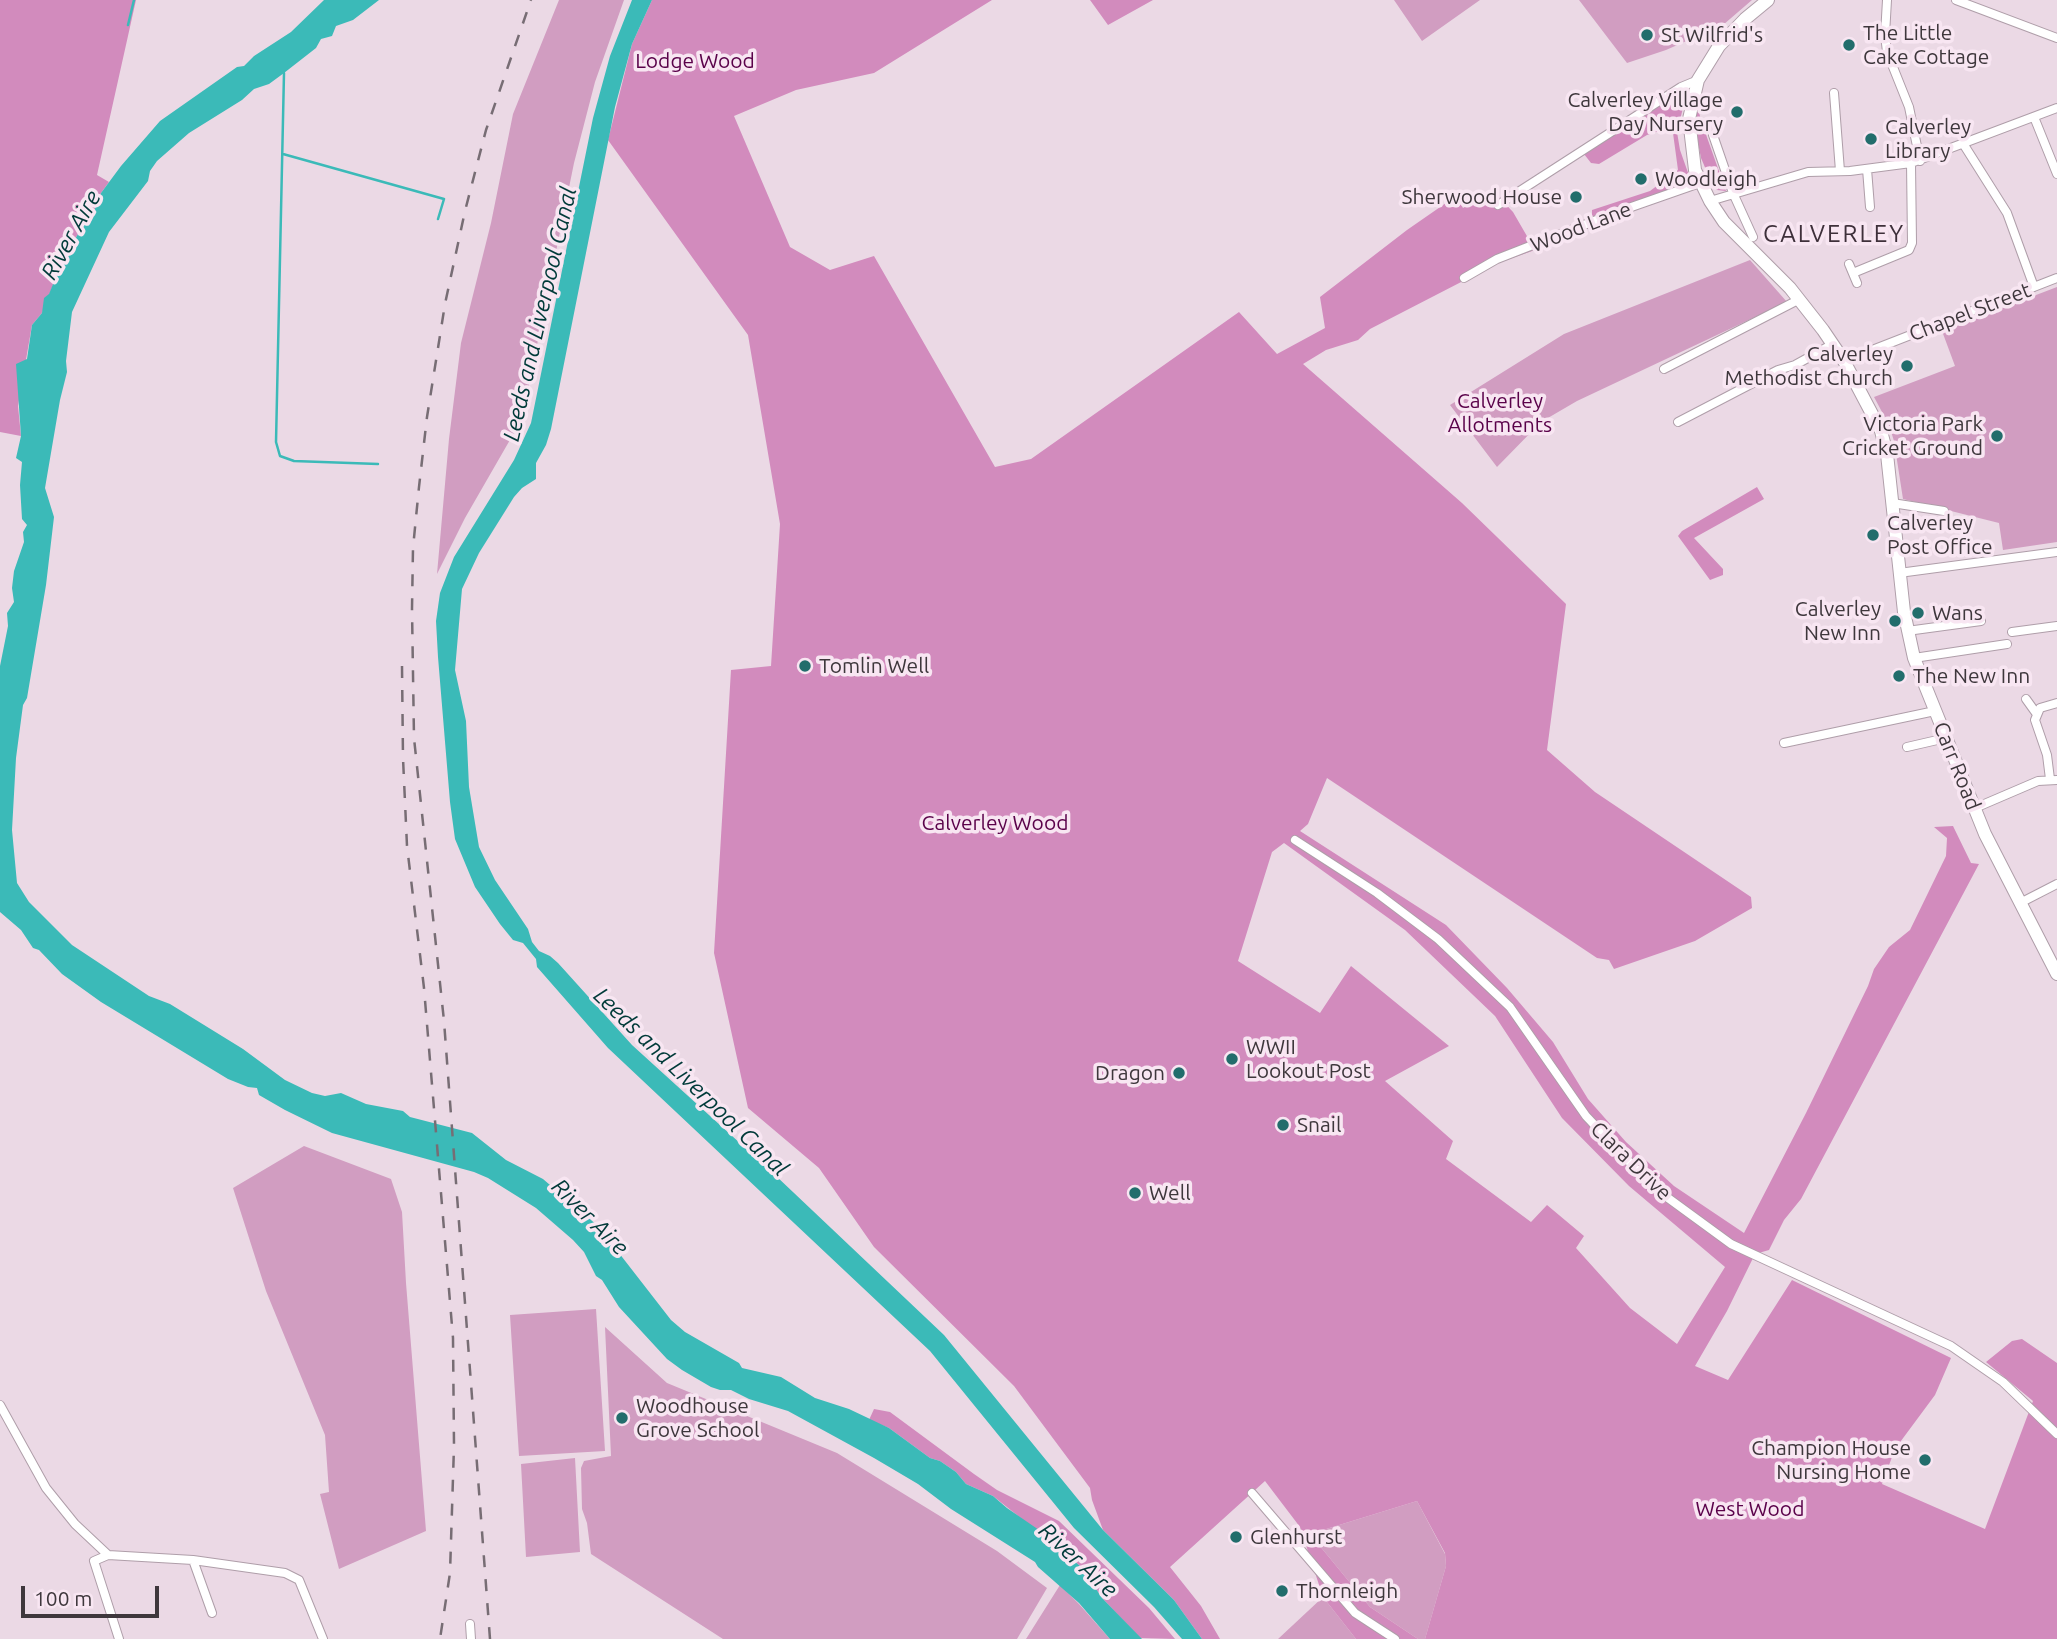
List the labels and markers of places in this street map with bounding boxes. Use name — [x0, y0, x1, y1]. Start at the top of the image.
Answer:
place label: The Little Cake Cottage — [1863, 20, 1989, 70]
place label: St Wilfrid's — [1661, 22, 1763, 48]
marker: St Wilfrid's — [1639, 27, 1655, 43]
marker: The Little Cake Cottage — [1841, 37, 1857, 53]
place label: Calverley Village Day Nursery — [1567, 87, 1723, 137]
marker: Calverley Village Day Nursery — [1729, 104, 1745, 120]
place label: Calverley Library — [1885, 114, 1971, 164]
marker: Calverley Library — [1863, 131, 1879, 147]
place label: Woodleigh — [1655, 166, 1757, 192]
marker: Woodleigh — [1633, 171, 1649, 187]
place label: Sherwood House — [1401, 184, 1562, 210]
marker: Sherwood House — [1568, 189, 1584, 205]
place label: Calverley Methodist Church — [1725, 341, 1893, 391]
marker: Calverley Methodist Church — [1899, 358, 1915, 374]
place label: Victoria Park Cricket Ground — [1842, 411, 1983, 461]
marker: Victoria Park Cricket Ground — [1989, 428, 2005, 444]
place label: Calverley Post Office — [1887, 510, 1992, 560]
marker: Calverley Post Office — [1865, 527, 1881, 543]
place label: Calverley New Inn — [1795, 596, 1881, 646]
place label: Wans — [1932, 600, 1983, 626]
marker: Wans — [1910, 605, 1926, 621]
marker: Calverley New Inn — [1887, 613, 1903, 629]
place label: Tomlin Well — [819, 653, 929, 679]
marker: Tomlin Well — [797, 658, 813, 674]
place label: The New Inn — [1913, 663, 2030, 689]
marker: The New Inn — [1891, 668, 1907, 684]
place label: WWII Lookout Post — [1246, 1034, 1371, 1084]
marker: WWII Lookout Post — [1224, 1051, 1240, 1067]
place label: Dragon — [1095, 1060, 1165, 1086]
marker: Dragon — [1171, 1065, 1187, 1081]
place label: Snail — [1297, 1112, 1341, 1138]
marker: Snail — [1275, 1117, 1291, 1133]
place label: Well — [1149, 1180, 1191, 1206]
marker: Well — [1127, 1185, 1143, 1201]
place label: Woodhouse Grove School — [636, 1393, 760, 1443]
marker: Woodhouse Grove School — [614, 1410, 630, 1426]
place label: Champion House Nursing Home — [1751, 1435, 1911, 1485]
marker: Champion House Nursing Home — [1917, 1452, 1933, 1468]
place label: Glenhurst — [1250, 1524, 1342, 1550]
marker: Glenhurst — [1228, 1529, 1244, 1545]
place label: Thornleigh — [1296, 1578, 1398, 1604]
marker: Thornleigh — [1274, 1583, 1290, 1599]

